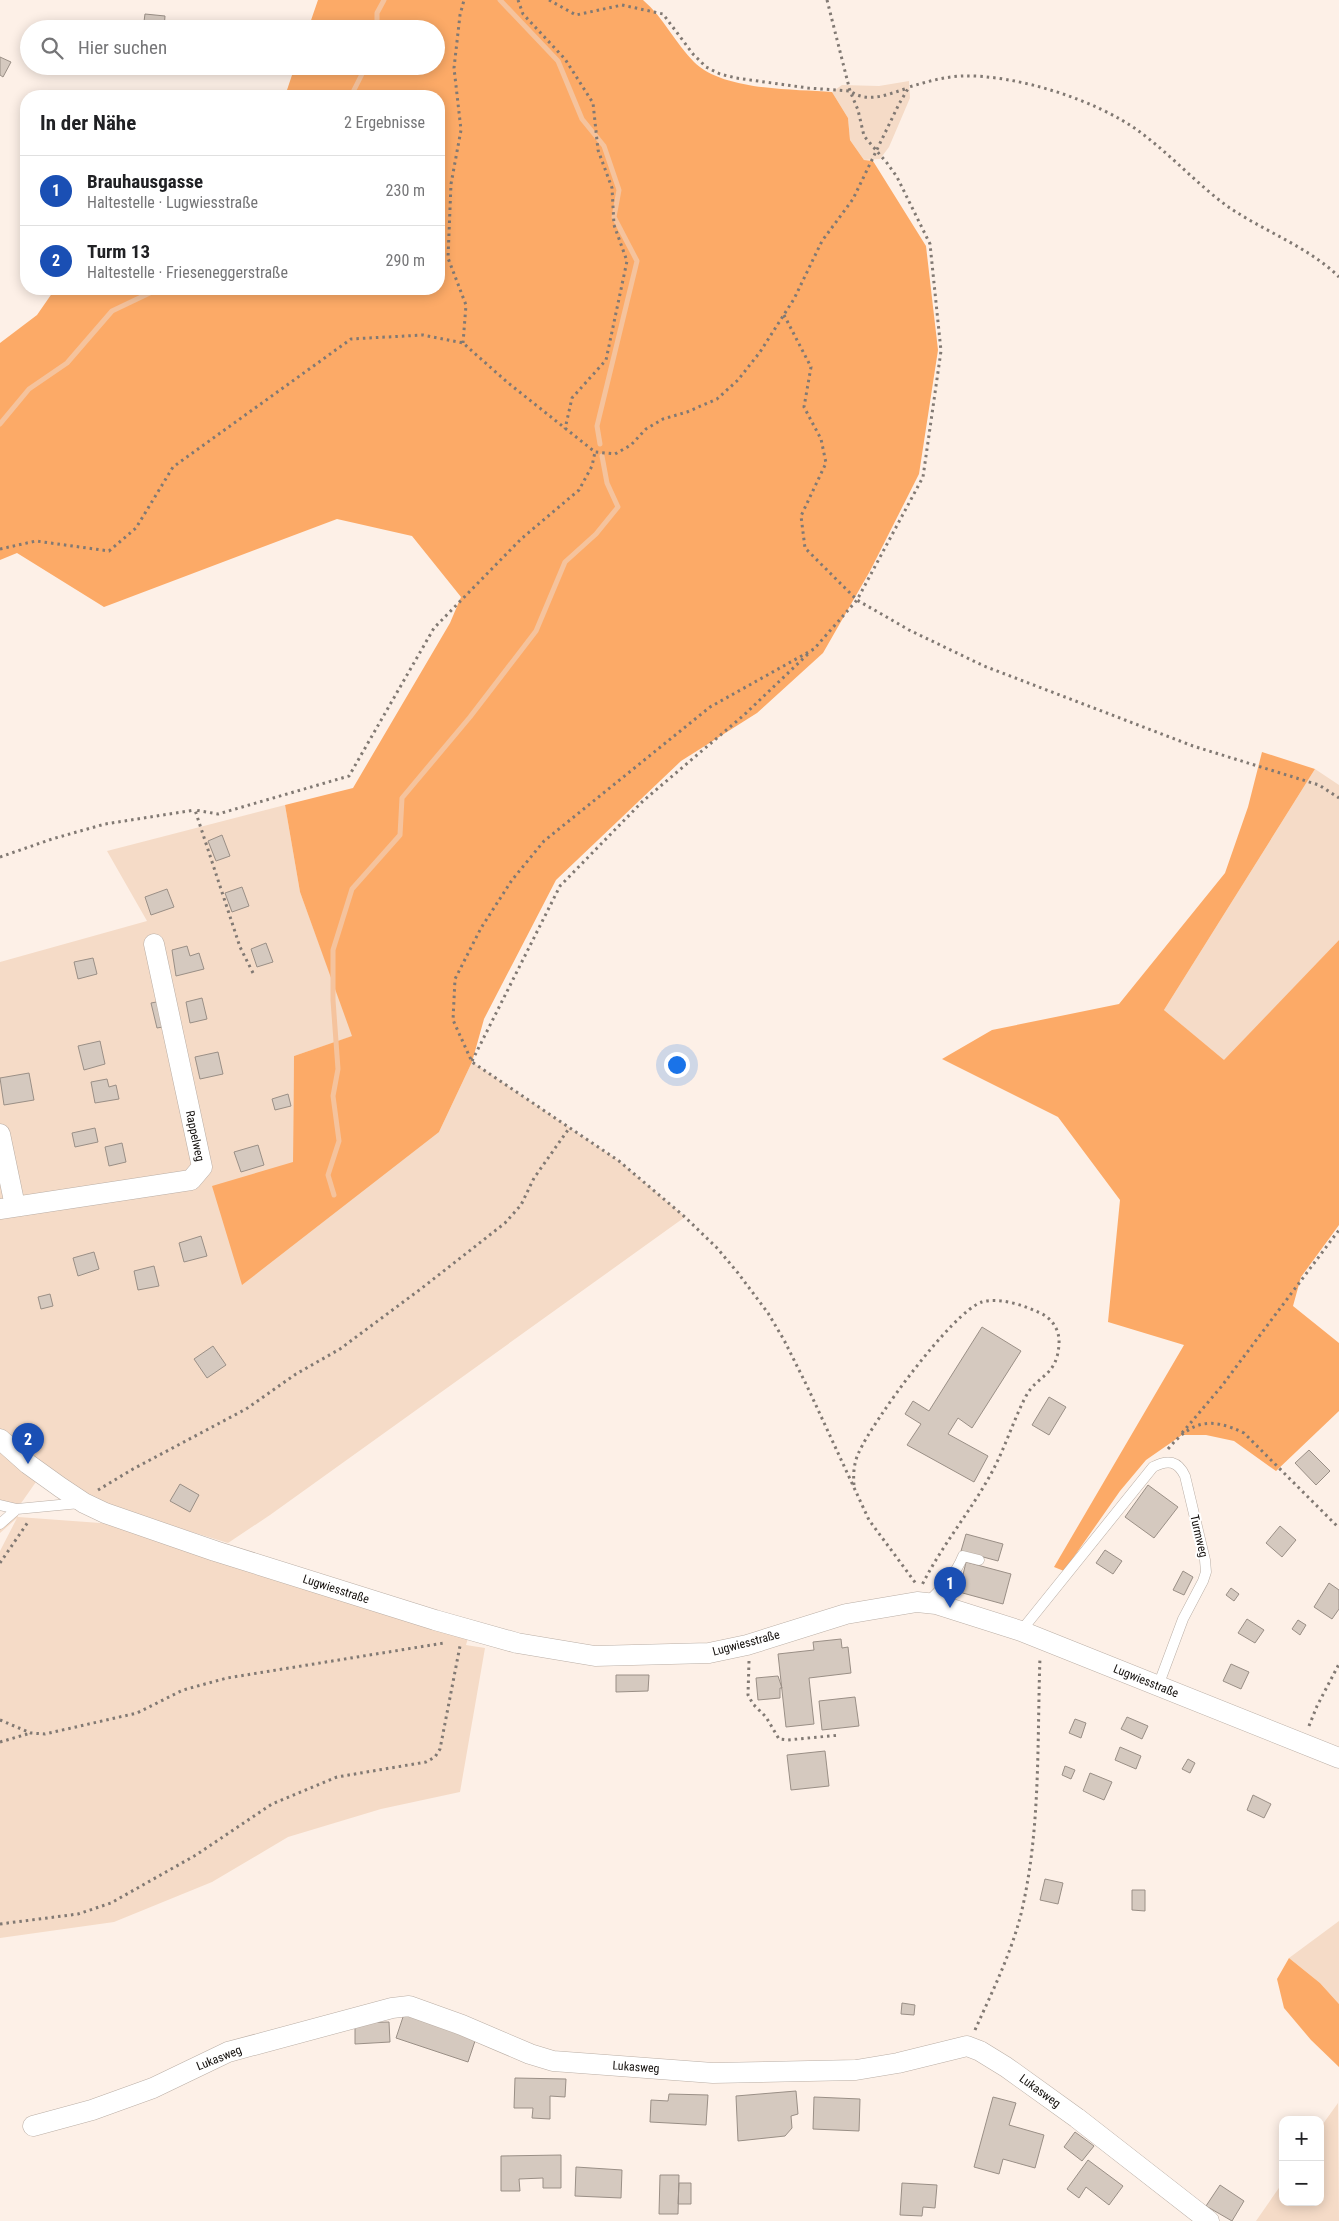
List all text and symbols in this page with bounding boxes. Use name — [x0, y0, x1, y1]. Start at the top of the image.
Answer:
search box — [20, 20, 445, 75]
icon: search — [38, 34, 66, 62]
text: Hier suchen — [78, 36, 167, 59]
text: In der Nähe — [40, 111, 136, 135]
text: 2 Ergebnisse — [344, 113, 425, 132]
text: Brauhausgasse — [87, 170, 203, 193]
text: 1 — [52, 181, 60, 200]
text: 230 m — [386, 181, 425, 200]
text: Haltestelle · Lugwiesstraße — [87, 193, 258, 212]
text: Turm 13 — [87, 240, 150, 263]
text: 2 — [52, 251, 60, 270]
text: 290 m — [386, 251, 425, 270]
text: Haltestelle · Frieseneggerstraße — [87, 263, 288, 282]
your location — [664, 1052, 690, 1078]
street label: Rappelweg — [183, 1109, 207, 1163]
pin: 2 — [12, 1423, 44, 1464]
street label: Turmweg — [1187, 1513, 1211, 1559]
pin: 1 — [934, 1567, 966, 1608]
street label: Lugwiesstraße — [301, 1572, 371, 1606]
street label: Lugwiesstraße — [711, 1627, 781, 1659]
street label: Lugwiesstraße — [1111, 1662, 1181, 1701]
street label: Lukasweg — [194, 2043, 244, 2073]
street label: Lukasweg — [612, 2058, 660, 2076]
street label: Lukasweg — [1017, 2071, 1063, 2111]
map controls — [1279, 2116, 1324, 2206]
button: + — [1279, 2116, 1324, 2161]
button: − — [1279, 2161, 1324, 2206]

